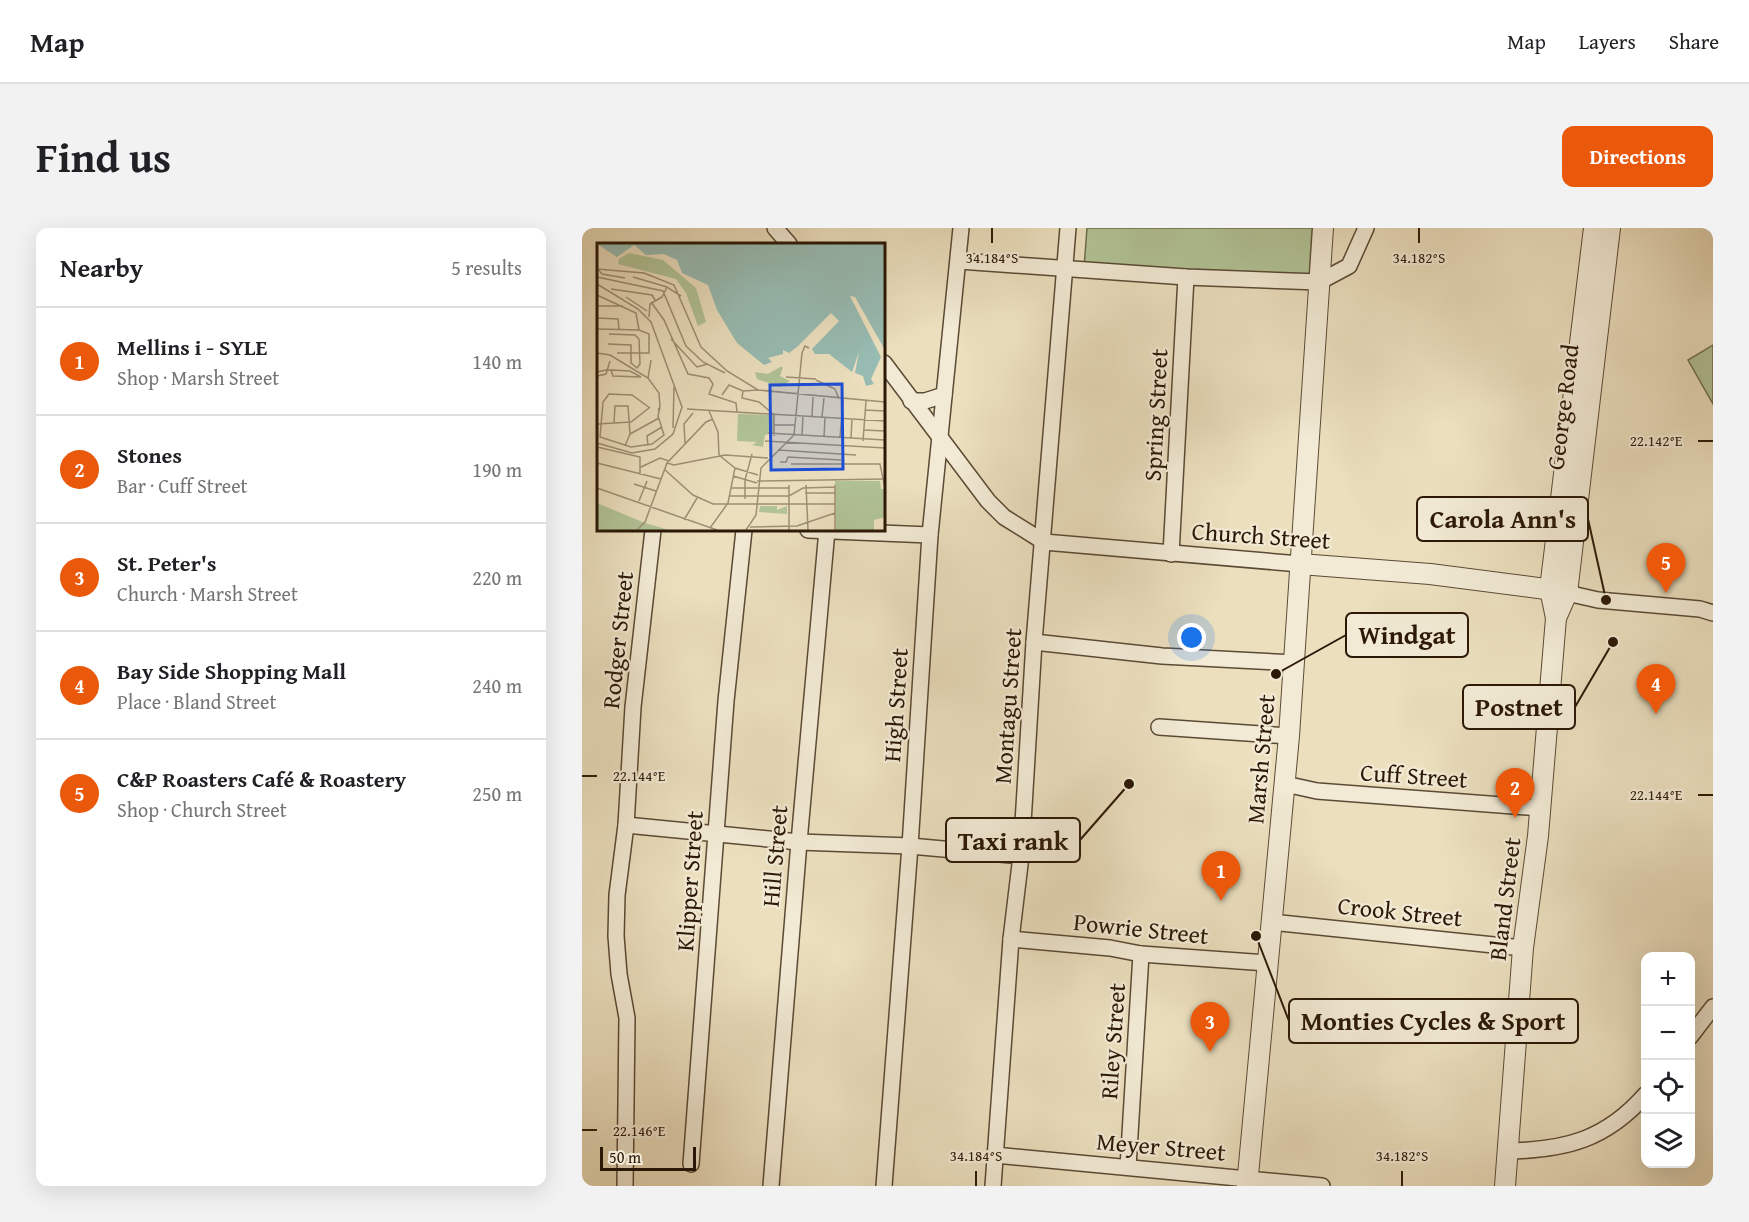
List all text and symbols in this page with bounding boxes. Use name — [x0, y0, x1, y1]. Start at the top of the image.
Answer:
text: Map — [30, 21, 84, 62]
text: Map — [1507, 26, 1546, 57]
text: Layers — [1579, 26, 1636, 57]
text: Share — [1669, 26, 1719, 57]
text: Find us — [36, 126, 171, 187]
button: Directions — [1562, 126, 1713, 187]
inset map — [597, 243, 885, 531]
text: 34.184°S — [966, 247, 1018, 268]
text: 34.182°S — [1393, 247, 1445, 268]
text: Nearby — [60, 248, 143, 287]
text: 5 results — [451, 253, 522, 282]
text: Mellins i - SYLE — [117, 331, 267, 363]
street label: George Road — [1537, 342, 1588, 472]
text: 1 — [74, 347, 85, 376]
text: 140 m — [472, 347, 522, 376]
street label: Spring Street — [1135, 347, 1176, 482]
text: Shop · Marsh Street — [117, 363, 279, 392]
text: 22.142°E — [1630, 430, 1683, 451]
text: Stones — [117, 439, 182, 471]
text: 2 — [74, 455, 85, 484]
text: 190 m — [472, 455, 522, 484]
text: Bar · Cuff Street — [117, 471, 248, 500]
callout: Carola Ann's — [1417, 497, 1588, 541]
text: Carola Ann's — [1430, 499, 1576, 538]
street label: Church Street — [1191, 513, 1332, 558]
pin: 5 — [1646, 544, 1686, 593]
text: St. Peter's — [117, 547, 216, 579]
text: 3 — [74, 563, 85, 592]
text: 220 m — [472, 563, 522, 592]
street label: Rodger Street — [593, 569, 642, 710]
text: Church · Marsh Street — [117, 579, 298, 608]
callout: Windgat — [1346, 613, 1468, 657]
text: Windgat — [1358, 615, 1456, 654]
your location — [1177, 623, 1206, 652]
street label: Montagu Street — [985, 626, 1030, 785]
street label: High Street — [874, 646, 917, 763]
text: Bay Side Shopping Mall — [117, 655, 346, 687]
pin: 4 — [1636, 664, 1676, 714]
text: 4 — [74, 671, 85, 700]
text: 240 m — [472, 671, 522, 700]
callout: Postnet — [1463, 685, 1575, 729]
text: Place · Bland Street — [117, 687, 277, 716]
text: Postnet — [1475, 687, 1563, 726]
street label: Marsh Street — [1237, 692, 1284, 825]
street label: Cuff Street — [1359, 754, 1469, 797]
text: C&P Roasters Café & Roastery — [117, 763, 406, 795]
text: 22.144°E — [613, 765, 666, 786]
pin: 2 — [1496, 768, 1534, 818]
text: 5 — [74, 779, 85, 808]
text: 250 m — [472, 779, 522, 808]
text: 22.144°E — [1630, 784, 1683, 805]
text: Shop · Church Street — [117, 795, 287, 824]
street label: Hill Street — [753, 803, 796, 908]
street label: Klipper Street — [667, 809, 712, 952]
callout: Taxi rank — [946, 818, 1080, 862]
text: Taxi rank — [958, 821, 1068, 860]
street label: Bland Street — [1480, 835, 1529, 963]
pin: 1 — [1202, 852, 1240, 901]
street label: Crook Street — [1336, 888, 1465, 936]
street label: Powrie Street — [1072, 904, 1211, 953]
map controls — [1641, 952, 1695, 1168]
button: + — [1641, 952, 1695, 1006]
street label: Riley Street — [1091, 981, 1134, 1100]
callout: Monties Cycles & Sport — [1289, 999, 1578, 1043]
text: Monties Cycles & Sport — [1301, 1001, 1565, 1040]
pin: 3 — [1190, 1002, 1230, 1052]
button: − — [1641, 1006, 1695, 1060]
button: locate — [1641, 1060, 1695, 1114]
button: layers — [1641, 1114, 1695, 1168]
text: 22.146°E — [613, 1120, 666, 1141]
street label: Meyer Street — [1095, 1123, 1228, 1170]
scale bar — [600, 1144, 696, 1172]
text: 50 m — [609, 1145, 641, 1169]
text: 34.184°S — [950, 1145, 1002, 1166]
text: 34.182°S — [1376, 1145, 1428, 1166]

